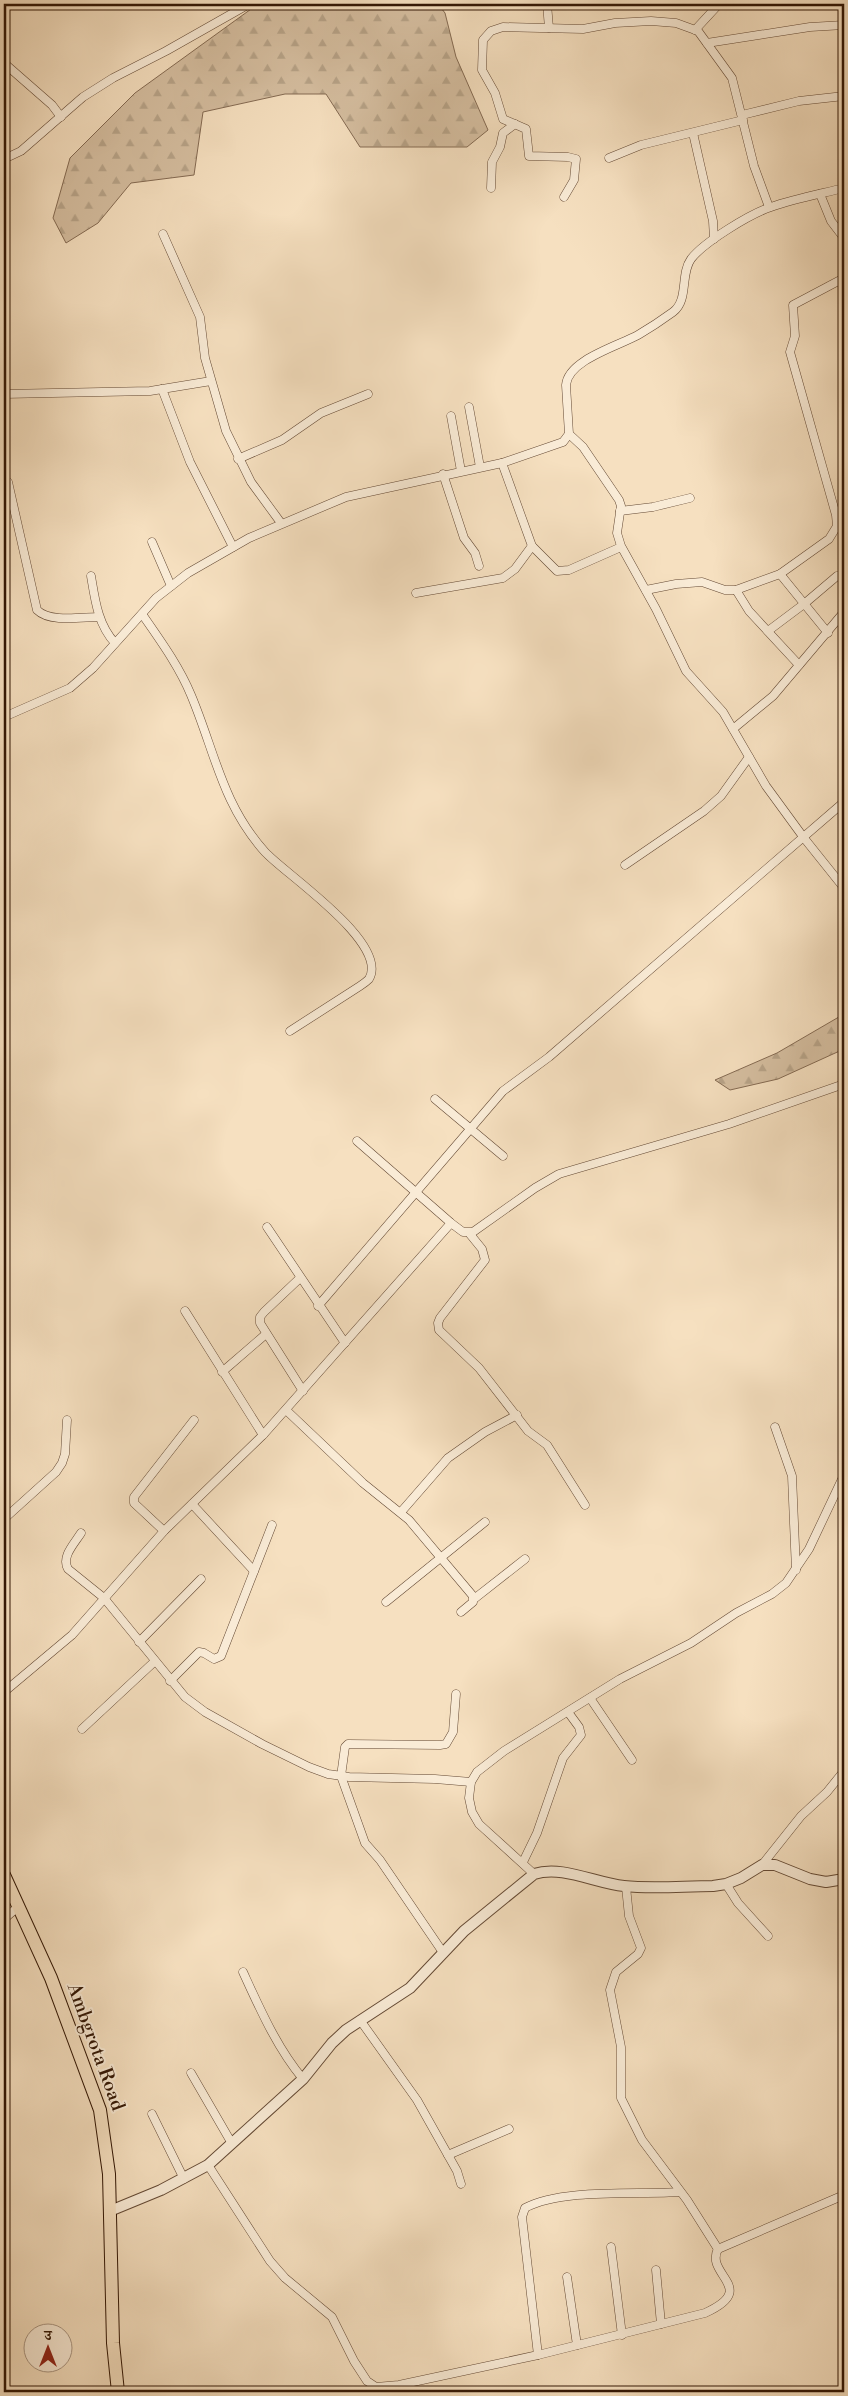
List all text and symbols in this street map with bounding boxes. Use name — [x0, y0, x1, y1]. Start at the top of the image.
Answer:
street label: Ambgrota Road — [61, 1979, 130, 2114]
north arrow — [22, 2324, 72, 2374]
text: उ — [43, 2327, 52, 2345]

